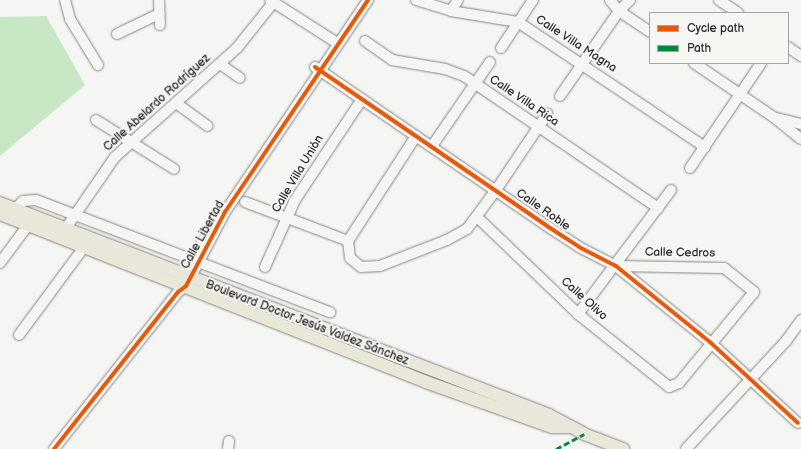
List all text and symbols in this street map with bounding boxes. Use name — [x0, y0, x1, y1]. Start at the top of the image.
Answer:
street label: Calle Villa Magna — [533, 12, 619, 76]
legend — [649, 12, 789, 64]
text: Cycle path — [687, 21, 744, 36]
text: Path — [687, 41, 711, 56]
street label: Calle Abelardo Rodríguez — [101, 51, 213, 155]
street label: Calle Villa Rica — [486, 72, 562, 130]
street label: Calle Villa Unión — [269, 132, 327, 216]
street label: Calle Roble — [513, 186, 573, 234]
street label: Calle Libertad — [178, 198, 228, 272]
street label: Calle Cedros — [645, 245, 715, 261]
street label: Calle Olivo — [558, 274, 610, 324]
street label: Boulevard Doctor Jesús Valdez Sánchez — [203, 277, 411, 369]

